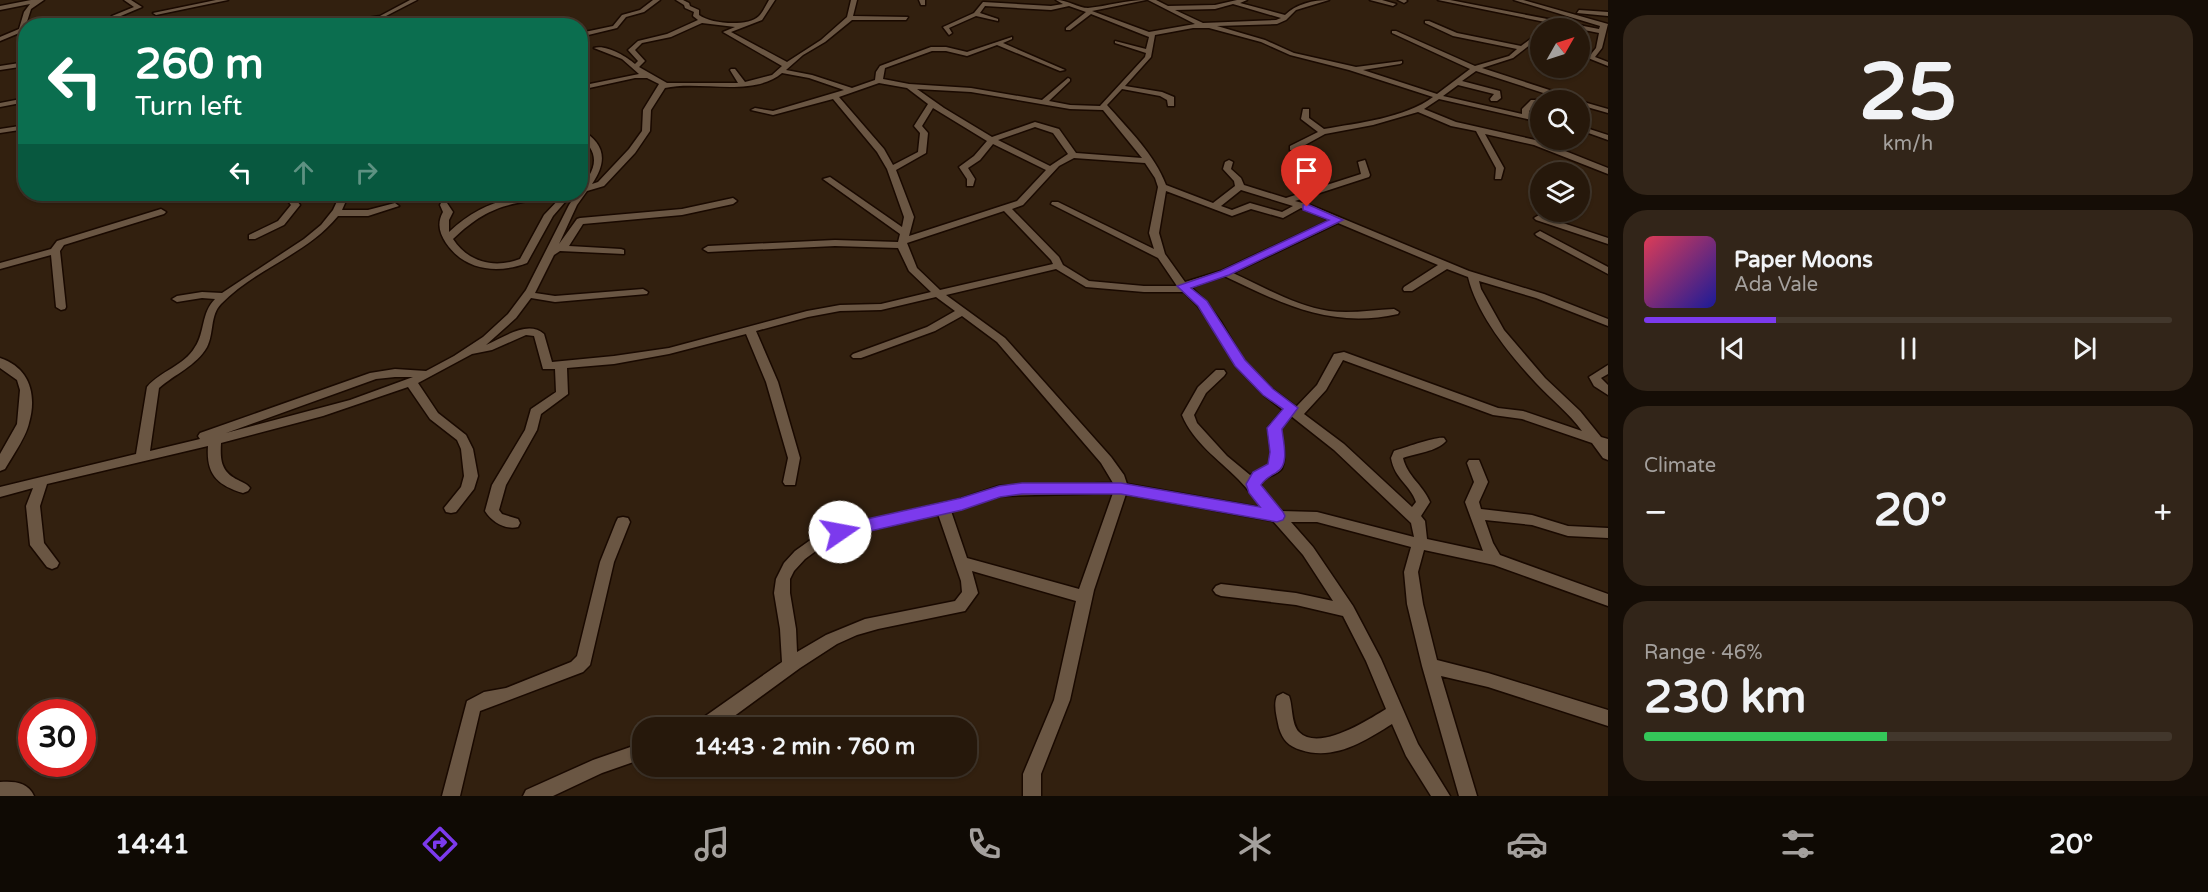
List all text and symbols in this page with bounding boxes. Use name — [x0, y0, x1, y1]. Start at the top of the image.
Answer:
north arrow — [1530, 18, 1590, 78]
map controls — [1530, 18, 1590, 222]
text: 260 m — [135, 39, 264, 90]
icon: left — [36, 42, 114, 120]
text: 25 — [1859, 46, 1957, 140]
text: Turn left — [135, 90, 242, 123]
button: search — [1530, 90, 1590, 150]
text: km/h — [1883, 132, 1933, 156]
pin — [1281, 145, 1332, 207]
icon: arrive — [1290, 154, 1323, 187]
icon: left — [224, 156, 257, 189]
icon: ahead — [287, 156, 320, 189]
icon: right — [350, 156, 383, 189]
button: layers — [1530, 162, 1590, 222]
text: Paper Moons — [1734, 247, 1873, 273]
text: Ada Vale — [1734, 273, 1818, 297]
icon: previous — [1716, 332, 1749, 365]
icon: pause — [1892, 332, 1925, 365]
icon: next — [2068, 332, 2101, 365]
text: Climate — [1644, 454, 1716, 478]
text: 20° — [1874, 484, 1947, 538]
text: − — [1644, 493, 1668, 532]
text: + — [2153, 493, 2172, 532]
position arrow — [808, 500, 872, 564]
text: Range · 46% — [1644, 641, 1763, 665]
text: 230 km — [1644, 671, 1806, 725]
speed limit sign: 30 — [18, 699, 96, 777]
text: 14:43 · 2 min · 760 m — [694, 734, 915, 760]
icon: directions — [419, 823, 461, 865]
icon: music — [691, 823, 733, 865]
icon: phone — [963, 823, 1005, 865]
icon: climate — [1234, 823, 1276, 865]
icon: car — [1506, 823, 1548, 865]
icon: filters — [1777, 823, 1819, 865]
text: 14:41 — [115, 828, 190, 861]
text: 20° — [2049, 828, 2093, 861]

